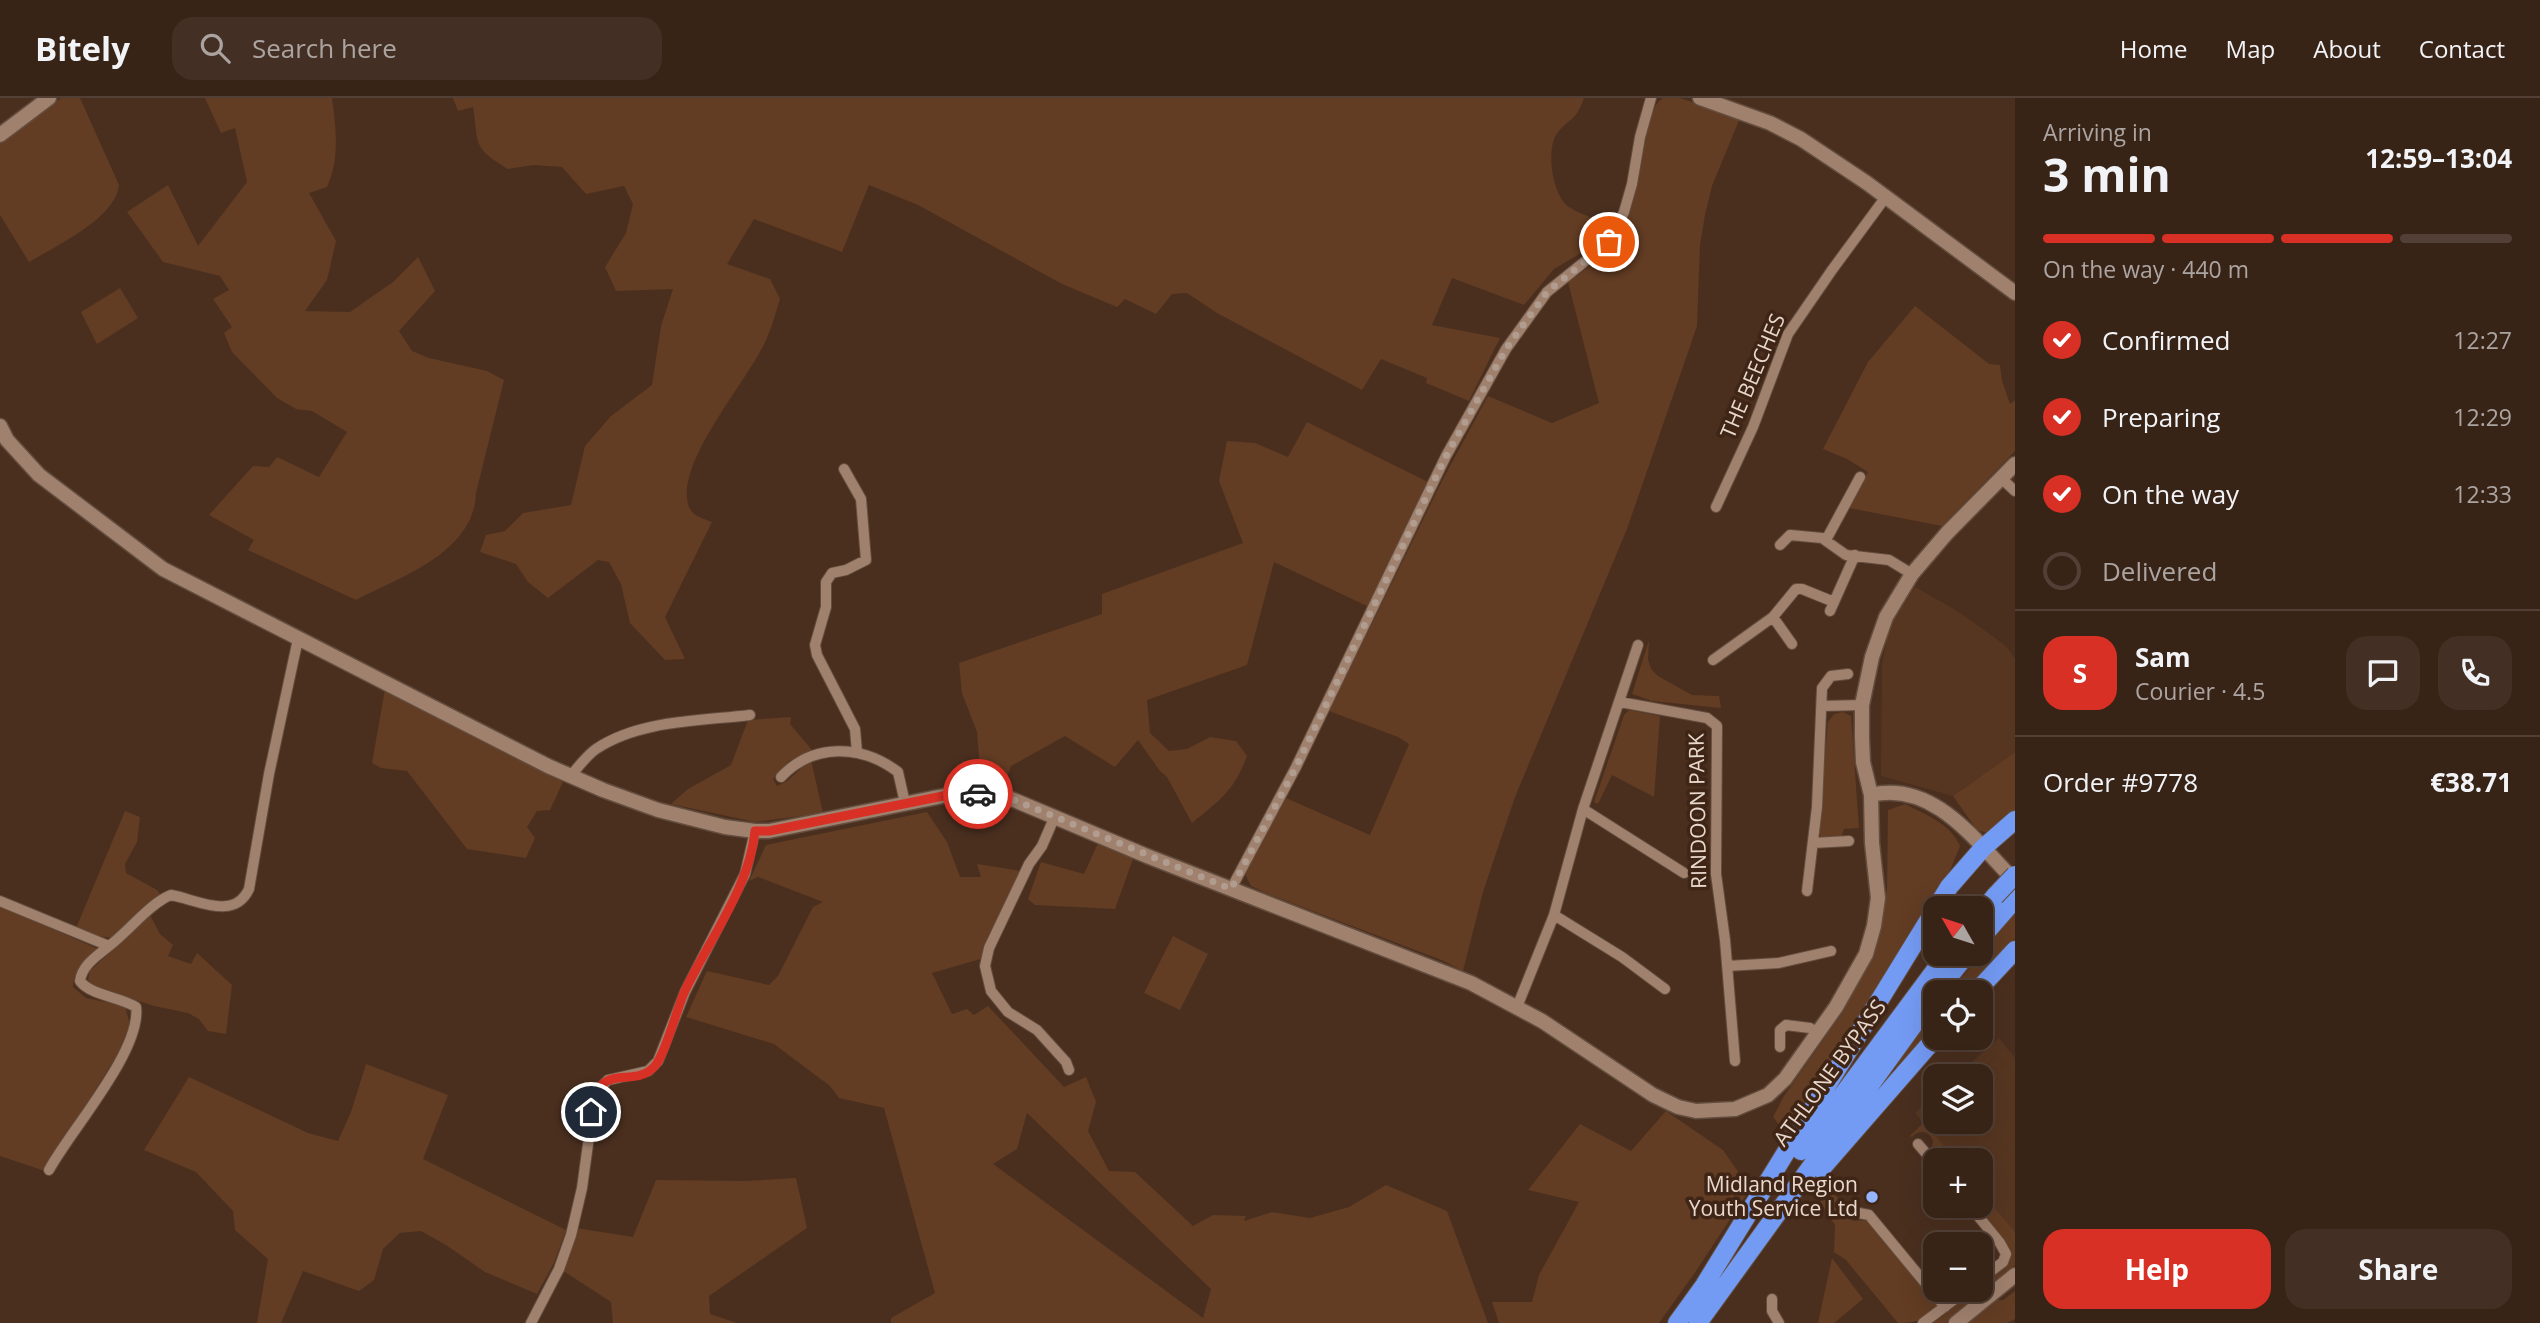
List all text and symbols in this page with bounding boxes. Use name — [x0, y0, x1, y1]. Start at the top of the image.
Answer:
search box — [172, 17, 662, 80]
text: Bitely — [35, 26, 130, 71]
icon: search — [196, 29, 234, 67]
text: Search here — [252, 30, 397, 66]
text: Home — [2120, 32, 2188, 65]
text: Map — [2226, 32, 2275, 65]
text: About — [2313, 32, 2381, 65]
text: Contact — [2419, 32, 2505, 65]
text: Arriving in — [2043, 116, 2152, 148]
text: 12:59–13:04 — [2365, 140, 2512, 176]
text: 3 min — [2043, 143, 2171, 205]
pin — [1579, 212, 1639, 272]
icon: bag — [1590, 223, 1628, 261]
text: On the way · 440 m — [2043, 253, 2249, 285]
street label: THE BEECHES — [1713, 309, 1791, 442]
icon: check — [2043, 321, 2081, 359]
text: Confirmed — [2102, 322, 2230, 358]
text: 12:27 — [2453, 324, 2512, 356]
icon: check — [2043, 398, 2081, 436]
text: Preparing — [2102, 399, 2220, 435]
text: 12:29 — [2453, 401, 2512, 433]
icon: check — [2043, 475, 2081, 513]
text: On the way — [2102, 476, 2239, 512]
text: 12:33 — [2453, 478, 2512, 510]
text: Delivered — [2102, 553, 2217, 589]
button: chat — [2346, 636, 2420, 710]
button: phone — [2438, 636, 2512, 710]
text: Sam — [2135, 639, 2191, 675]
text: S — [2073, 655, 2087, 691]
text: Courier · 4.5 — [2135, 675, 2265, 707]
street label: RINDOON PARK — [1682, 733, 1712, 889]
courier — [943, 759, 1013, 829]
text: Order #9778 — [2043, 764, 2198, 800]
text: €38.71 — [2430, 764, 2512, 800]
icon: car — [959, 775, 997, 813]
north arrow — [1923, 896, 1993, 966]
map controls — [1923, 896, 1993, 1302]
button: locate — [1923, 980, 1993, 1050]
street label: ATHLONE BYPASS — [1766, 993, 1892, 1151]
button: layers — [1923, 1064, 1993, 1134]
pin — [561, 1082, 621, 1142]
icon: home — [572, 1093, 610, 1131]
button: + — [1923, 1148, 1993, 1218]
place label: Midland Region Youth Service Ltd — [1689, 1170, 1858, 1222]
marker: Midland Region Youth Service Ltd — [1864, 1189, 1880, 1205]
button: Help — [2043, 1229, 2271, 1309]
button: Share — [2285, 1229, 2512, 1309]
button: − — [1923, 1232, 1993, 1302]

